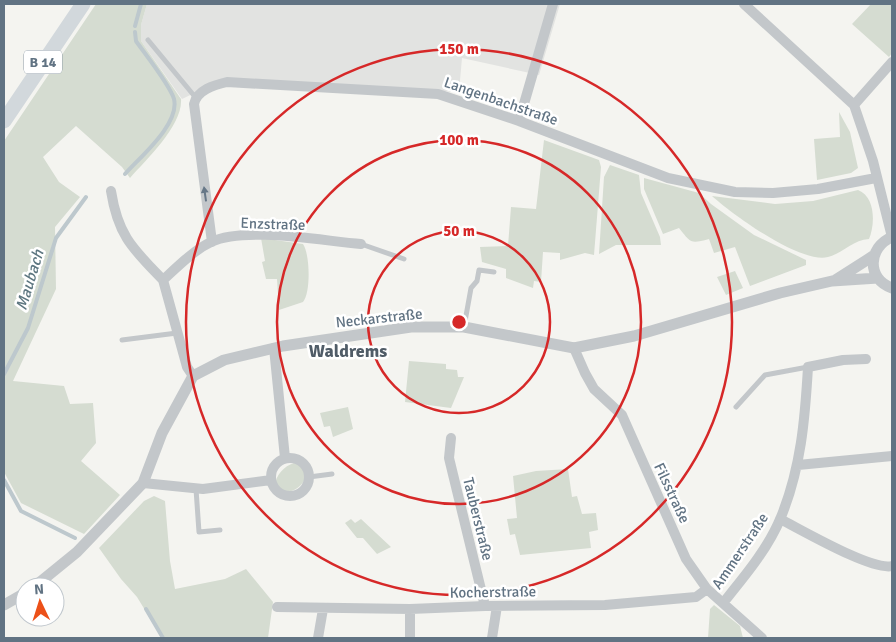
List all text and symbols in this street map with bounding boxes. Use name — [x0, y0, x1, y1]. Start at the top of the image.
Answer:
text: 150 m — [439, 40, 479, 58]
road number: B 14 — [24, 51, 62, 74]
street label: Langenbachstraße — [442, 73, 560, 129]
text: 100 m — [439, 131, 479, 149]
one-way arrow — [201, 185, 209, 201]
street label: Enzstraße — [240, 214, 306, 234]
text: 50 m — [443, 222, 475, 240]
water label: Maubach — [11, 246, 49, 313]
street label: Neckarstraße — [335, 304, 423, 332]
centre of rings — [450, 313, 468, 331]
district label: Waldrems — [309, 340, 387, 362]
street label: Filsstraße — [650, 460, 694, 526]
street label: Tauberstraße — [459, 476, 497, 562]
street label: Ammerstraße — [708, 510, 772, 592]
north arrow — [15, 577, 65, 627]
text: N — [34, 581, 45, 598]
street label: Kocherstraße — [450, 582, 536, 602]

